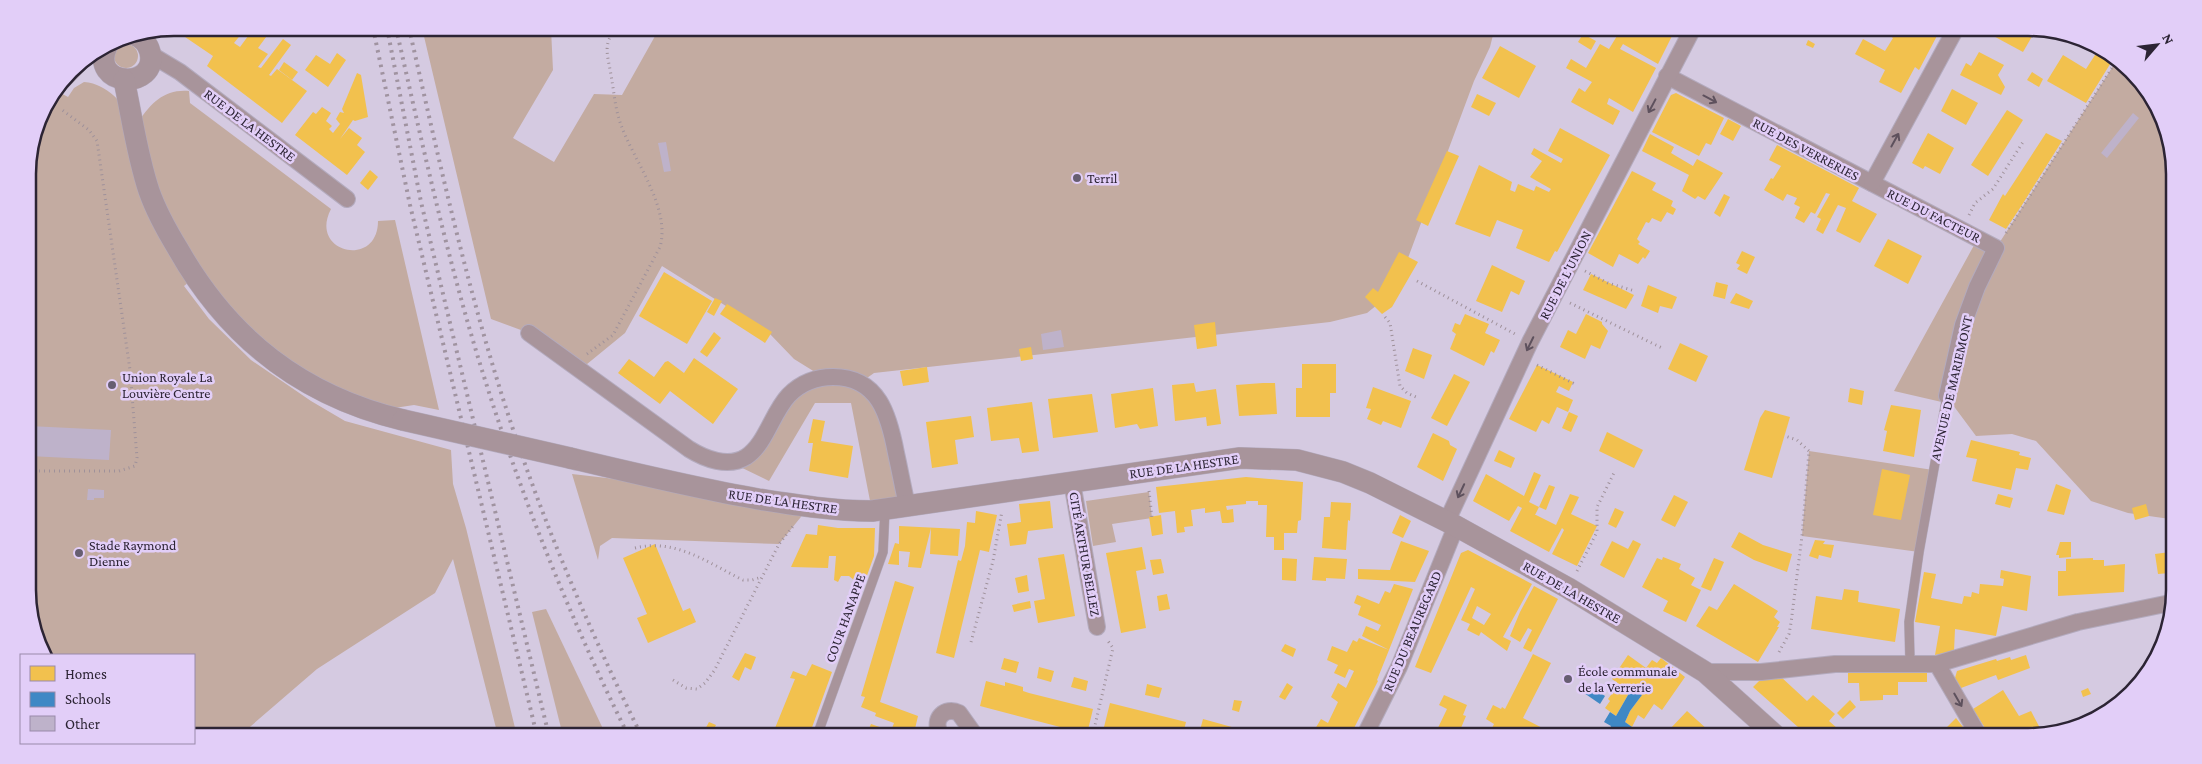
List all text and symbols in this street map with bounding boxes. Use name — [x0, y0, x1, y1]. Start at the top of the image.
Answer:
north arrow — [2132, 20, 2182, 70]
text: N — [2159, 31, 2178, 47]
street label: RUE DE LA HESTRE — [201, 85, 299, 165]
one-way arrow — [1703, 94, 1718, 104]
one-way arrow — [1647, 98, 1656, 113]
street label: RUE DES VERRERIES — [1750, 114, 1862, 184]
one-way arrow — [1890, 133, 1900, 148]
place label: Terril — [1087, 170, 1118, 186]
marker: Terril — [1071, 172, 1083, 184]
street label: RUE DU FACTEUR — [1885, 185, 1984, 246]
street label: RUE DE L'UNION — [1536, 228, 1594, 322]
street label: AVENUE DE MARIEMONT — [1927, 314, 1976, 462]
one-way arrow — [1525, 336, 1534, 351]
place label: Union Royale La Louvière Centre — [122, 369, 213, 401]
marker: Union Royale La Louvière Centre — [106, 379, 118, 391]
street label: RUE DE LA HESTRE — [1128, 450, 1240, 482]
one-way arrow — [1456, 483, 1465, 498]
street label: RUE DE LA HESTRE — [727, 485, 839, 517]
street label: CITÉ ARTHUR BELLEZ — [1066, 491, 1104, 617]
place label: Stade Raymond Dienne — [89, 537, 177, 569]
marker: Stade Raymond Dienne — [73, 547, 85, 559]
street label: RUE DE LA HESTRE — [1520, 558, 1624, 627]
street label: RUE DU BEAUREGARD — [1379, 568, 1445, 694]
street label: COUR HANAPPE — [822, 571, 869, 664]
legend — [20, 654, 195, 744]
place label: École communale de la Verrerie — [1578, 663, 1677, 695]
text: Homes — [65, 666, 107, 682]
marker: École communale de la Verrerie — [1562, 673, 1574, 685]
text: Schools — [65, 691, 111, 707]
one-way arrow — [1954, 692, 1964, 706]
text: Other — [65, 716, 101, 732]

